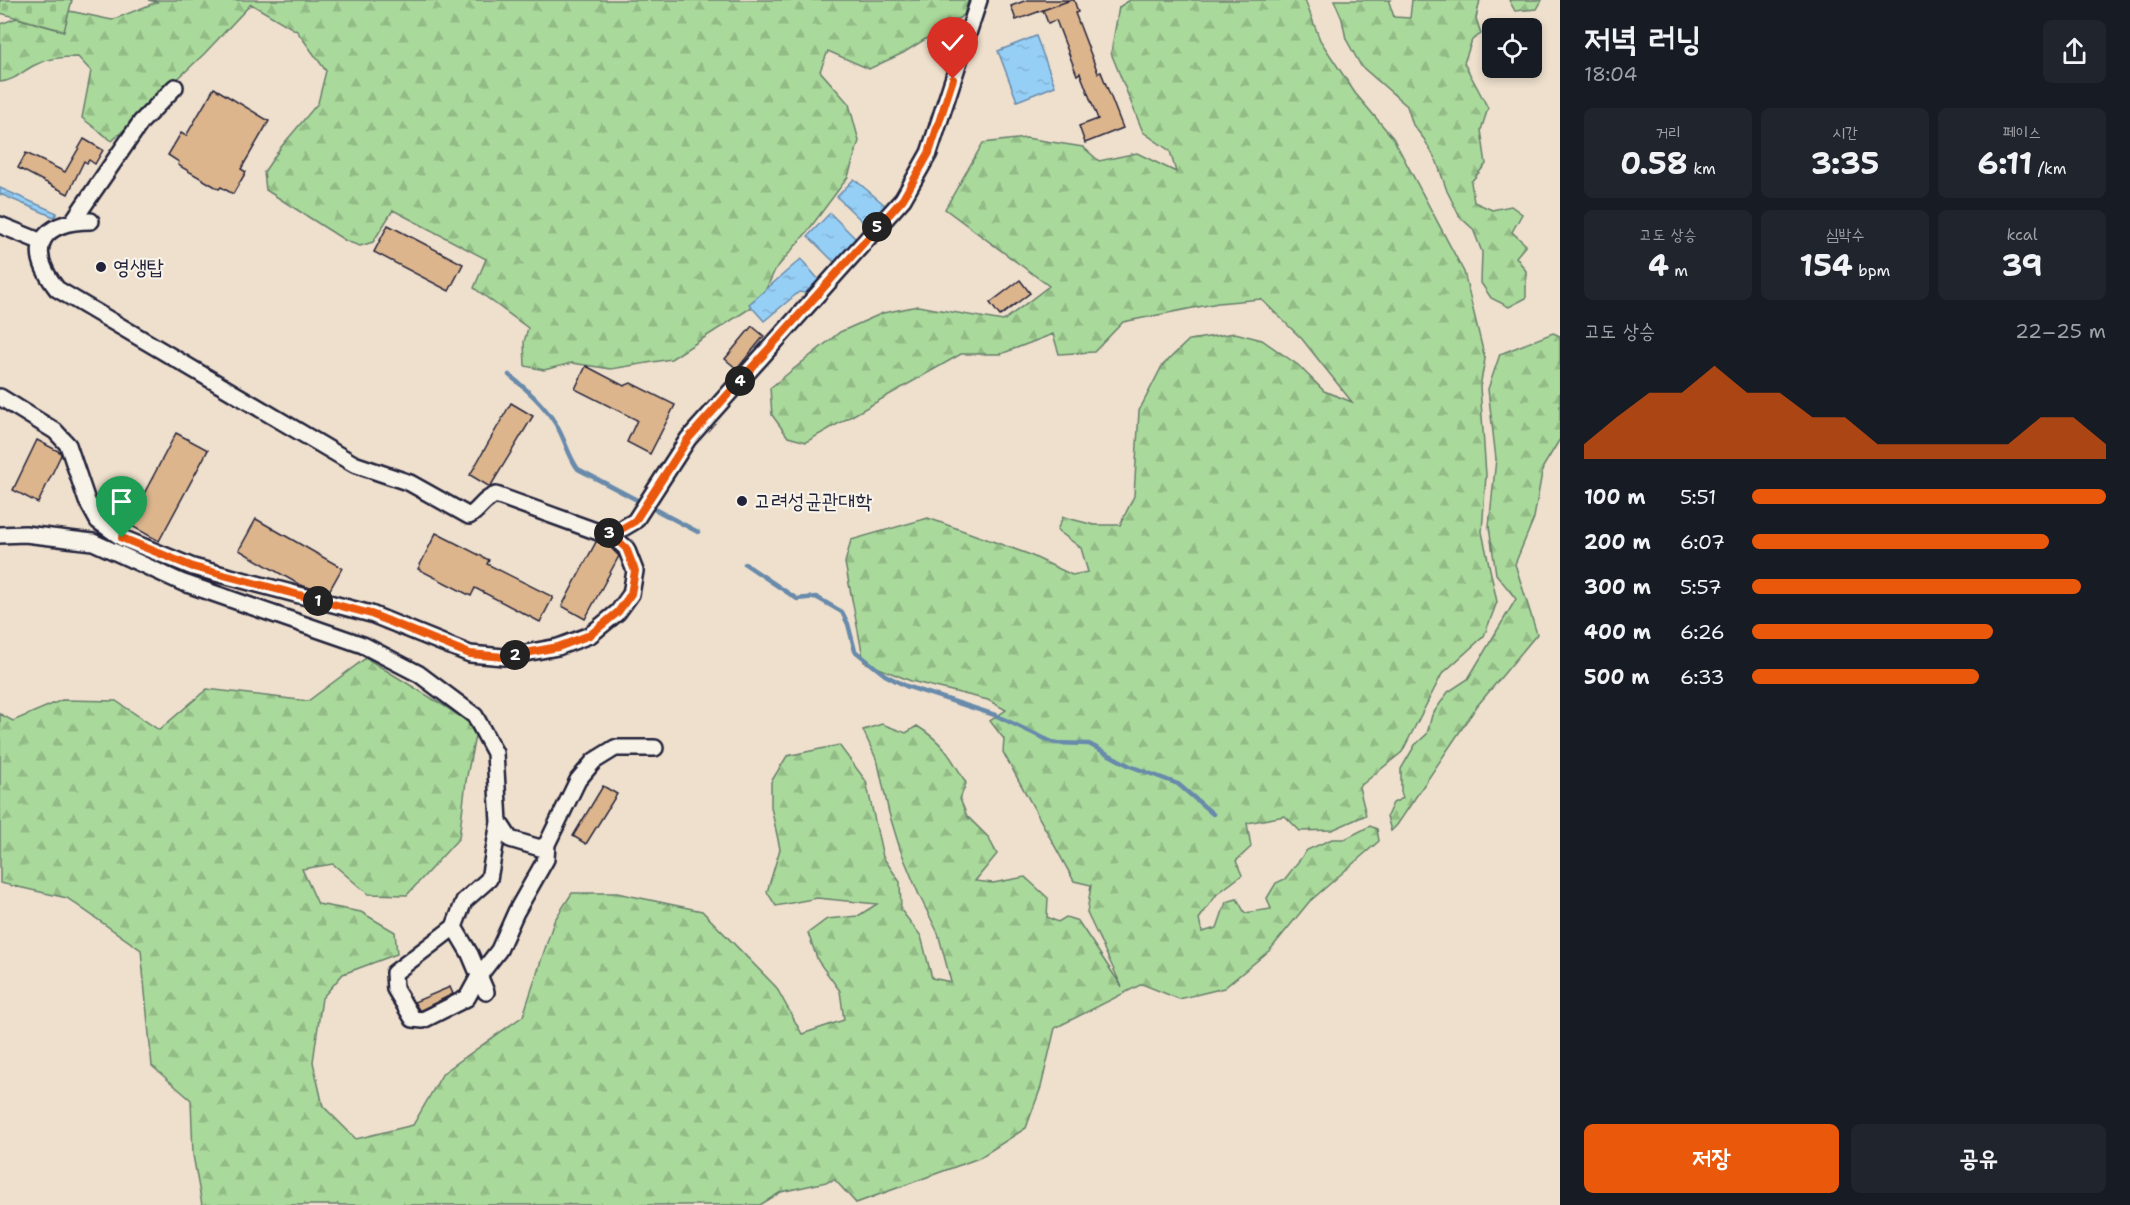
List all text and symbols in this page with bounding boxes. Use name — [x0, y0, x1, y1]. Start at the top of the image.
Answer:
text: 저녁 러닝 — [1584, 16, 1702, 61]
pin — [927, 17, 978, 79]
map controls — [1482, 18, 1542, 78]
button: locate — [1482, 18, 1542, 78]
button: share — [2043, 20, 2106, 83]
icon: check — [936, 26, 969, 59]
text: 18:04 — [1584, 61, 1637, 87]
text: 거리 — [1655, 122, 1681, 143]
text: 시간 — [1832, 122, 1858, 143]
text: 페이스 — [2003, 122, 2041, 143]
text: 0.58 — [1620, 143, 1688, 184]
text: 3:35 — [1811, 143, 1879, 184]
text: 6:11 — [1978, 143, 2032, 184]
text: km — [1688, 158, 1716, 179]
text: /km — [2032, 158, 2066, 179]
pin: 5 — [862, 212, 892, 242]
text: 5 — [872, 216, 882, 237]
text: 고도 상승 — [1640, 224, 1696, 245]
text: 심박수 — [1826, 224, 1864, 245]
text: kcal — [2006, 224, 2038, 245]
text: 4 — [1648, 245, 1669, 286]
text: 154 — [1800, 245, 1853, 286]
text: 39 — [2001, 245, 2043, 286]
place label: 영생탑 — [113, 253, 164, 281]
marker: 영생탑 — [94, 260, 108, 274]
text: m — [1669, 260, 1688, 281]
text: bpm — [1853, 260, 1890, 281]
text: 고도 상승 — [1584, 318, 1655, 344]
text: 22–25 m — [2015, 318, 2106, 344]
pin: 4 — [725, 366, 755, 396]
text: 4 — [734, 370, 746, 391]
pin — [96, 476, 147, 538]
text: 100 m — [1584, 484, 1646, 510]
text: 5:51 — [1680, 484, 1716, 510]
icon: arrive — [105, 485, 138, 518]
place label: 고려성균관대학 — [754, 487, 872, 515]
marker: 고려성균관대학 — [735, 494, 749, 508]
pin: 3 — [594, 518, 624, 548]
text: 3 — [603, 522, 615, 543]
text: 200 m — [1584, 529, 1651, 555]
text: 6:07 — [1680, 529, 1725, 555]
text: 300 m — [1584, 574, 1651, 600]
text: 5:57 — [1680, 574, 1722, 600]
pin: 1 — [303, 586, 333, 616]
text: 1 — [314, 590, 322, 611]
text: 400 m — [1584, 619, 1651, 645]
text: 6:26 — [1680, 619, 1725, 645]
pin: 2 — [500, 640, 530, 670]
text: 2 — [509, 644, 521, 665]
text: 500 m — [1584, 664, 1650, 690]
text: 6:33 — [1680, 664, 1725, 690]
button: 저장 — [1584, 1124, 1839, 1193]
button: 공유 — [1851, 1124, 2106, 1193]

